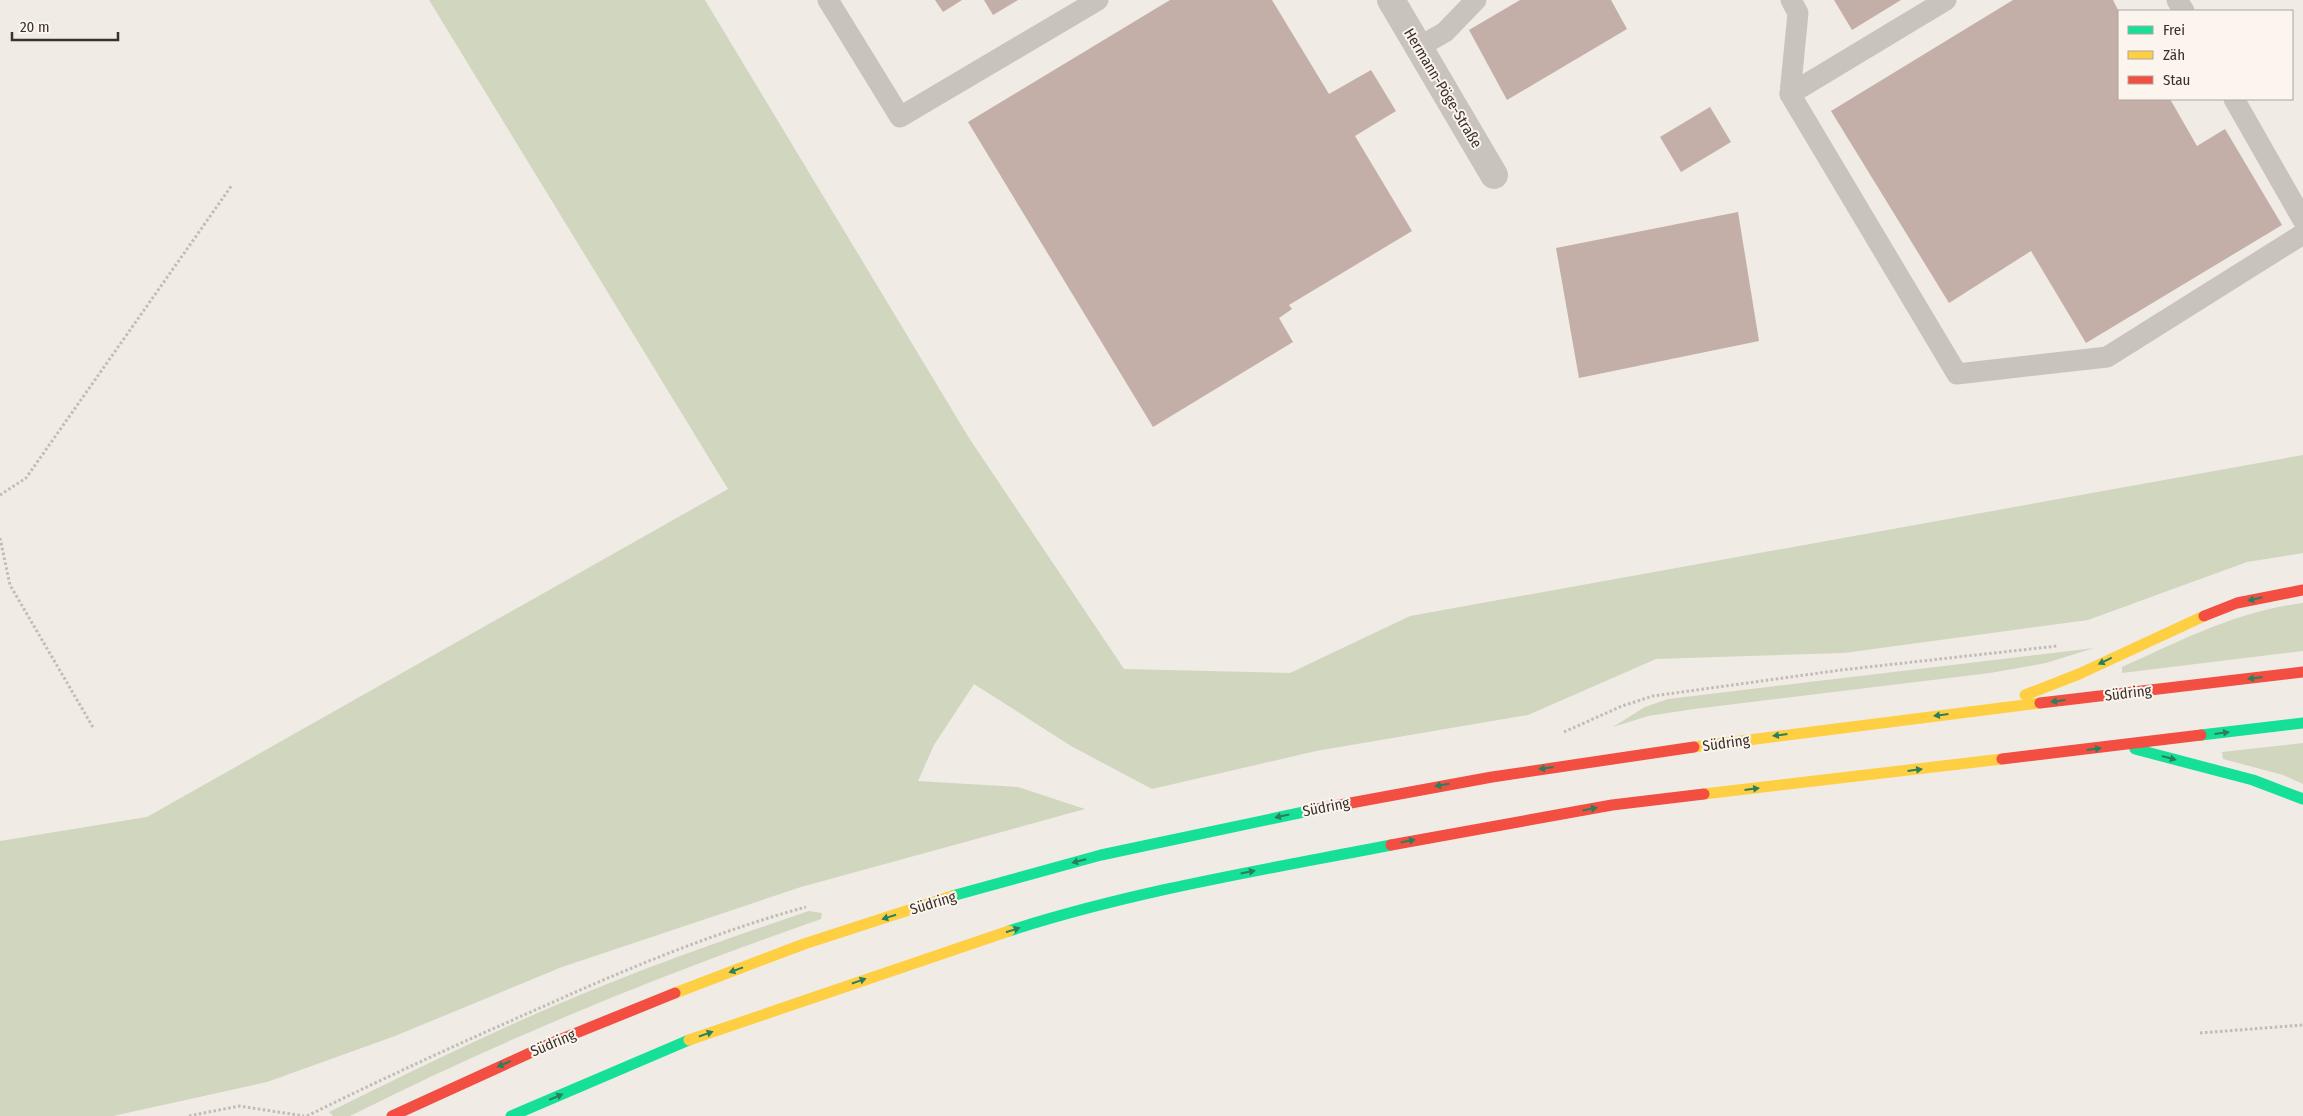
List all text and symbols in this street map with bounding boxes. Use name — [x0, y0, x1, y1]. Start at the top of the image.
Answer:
scale bar — [12, 10, 119, 42]
legend — [2118, 10, 2293, 100]
text: 20 m — [20, 18, 50, 36]
text: Frei — [2163, 21, 2185, 39]
street label: Hermann-Pöge-Straße — [1400, 25, 1486, 151]
text: Zäh — [2163, 46, 2185, 64]
text: Stau — [2163, 71, 2190, 89]
one-way arrow — [2248, 595, 2263, 603]
one-way arrow — [2098, 657, 2113, 665]
one-way arrow — [2246, 674, 2262, 682]
street label: Südring — [2103, 681, 2153, 705]
one-way arrow — [2050, 697, 2066, 705]
one-way arrow — [1933, 711, 1949, 719]
one-way arrow — [2215, 729, 2231, 737]
street label: Südring — [1701, 731, 1751, 755]
one-way arrow — [1772, 731, 1788, 739]
one-way arrow — [2086, 745, 2102, 753]
one-way arrow — [2161, 754, 2176, 762]
one-way arrow — [1538, 764, 1554, 772]
one-way arrow — [1908, 766, 1924, 774]
one-way arrow — [1433, 782, 1449, 790]
one-way arrow — [1744, 785, 1760, 793]
street label: Südring — [1301, 794, 1351, 820]
one-way arrow — [1583, 804, 1599, 812]
one-way arrow — [1274, 812, 1289, 820]
one-way arrow — [1400, 837, 1416, 845]
one-way arrow — [1071, 857, 1086, 865]
one-way arrow — [1241, 868, 1257, 876]
street label: Südring — [908, 887, 958, 919]
one-way arrow — [882, 914, 897, 922]
one-way arrow — [1006, 925, 1021, 933]
one-way arrow — [728, 967, 743, 974]
one-way arrow — [852, 977, 867, 984]
street label: Südring — [528, 1025, 578, 1061]
one-way arrow — [699, 1030, 714, 1038]
one-way arrow — [497, 1060, 511, 1068]
one-way arrow — [549, 1092, 563, 1100]

